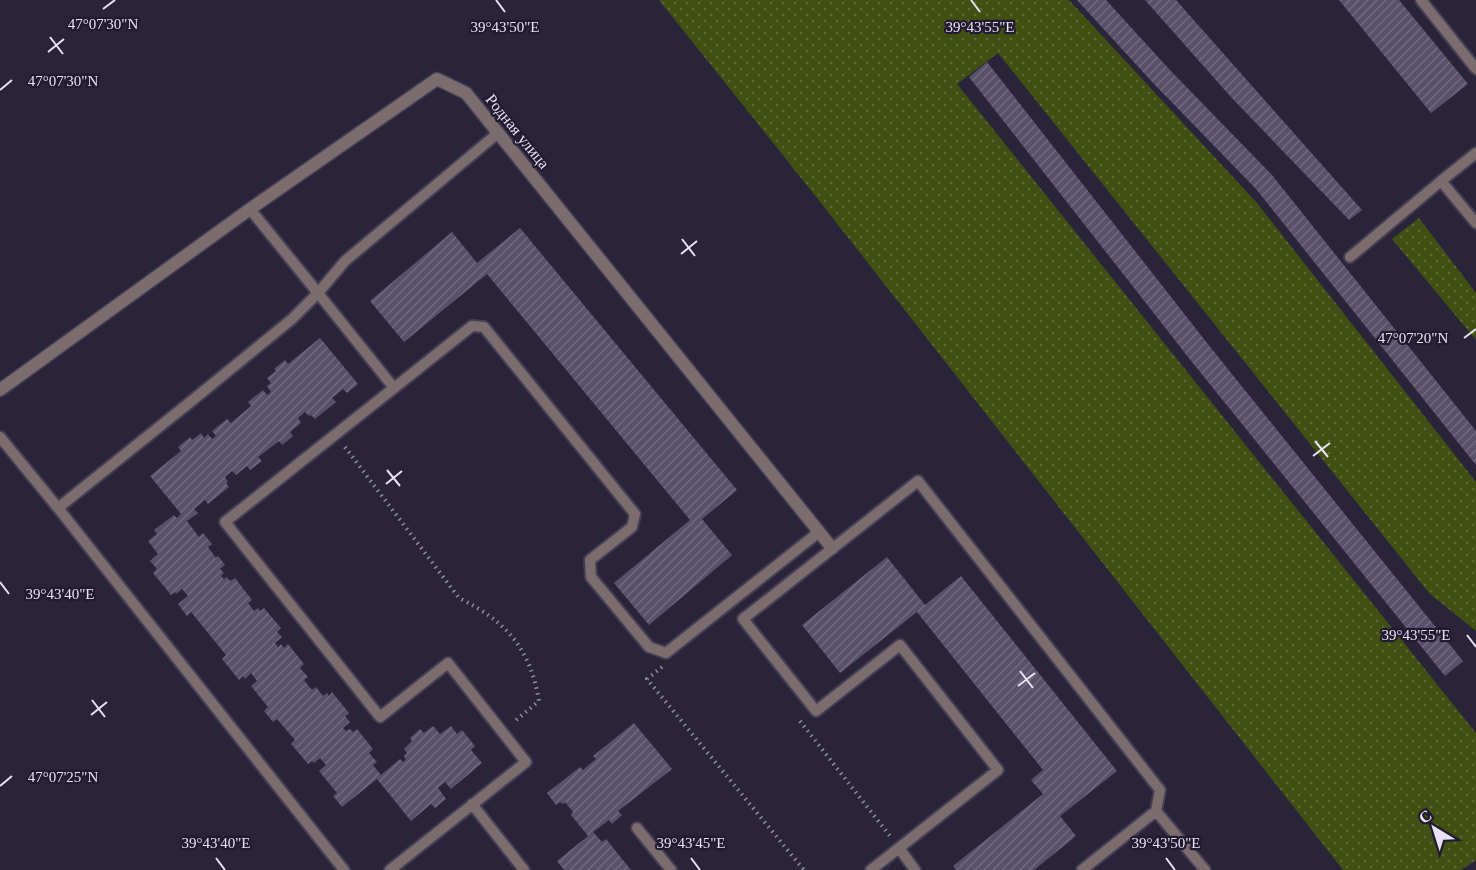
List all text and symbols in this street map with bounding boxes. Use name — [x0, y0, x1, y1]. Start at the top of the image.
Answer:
text: 47°07'30"N — [68, 16, 138, 32]
text: 39°43'50"E — [471, 19, 540, 35]
text: 39°43'55"E — [946, 19, 1015, 35]
text: 47°07'30"N — [28, 73, 98, 89]
street label: Родная улица — [482, 91, 553, 173]
text: 47°07'20"N — [1378, 330, 1448, 346]
text: 39°43'40"E — [26, 586, 95, 602]
text: 39°43'55"E — [1382, 627, 1451, 643]
text: 47°07'25"N — [28, 769, 98, 785]
north arrow — [1404, 798, 1464, 858]
text: С — [1415, 806, 1435, 827]
text: 39°43'40"E — [182, 835, 251, 851]
text: 39°43'45"E — [657, 835, 726, 851]
text: 39°43'50"E — [1132, 835, 1201, 851]

